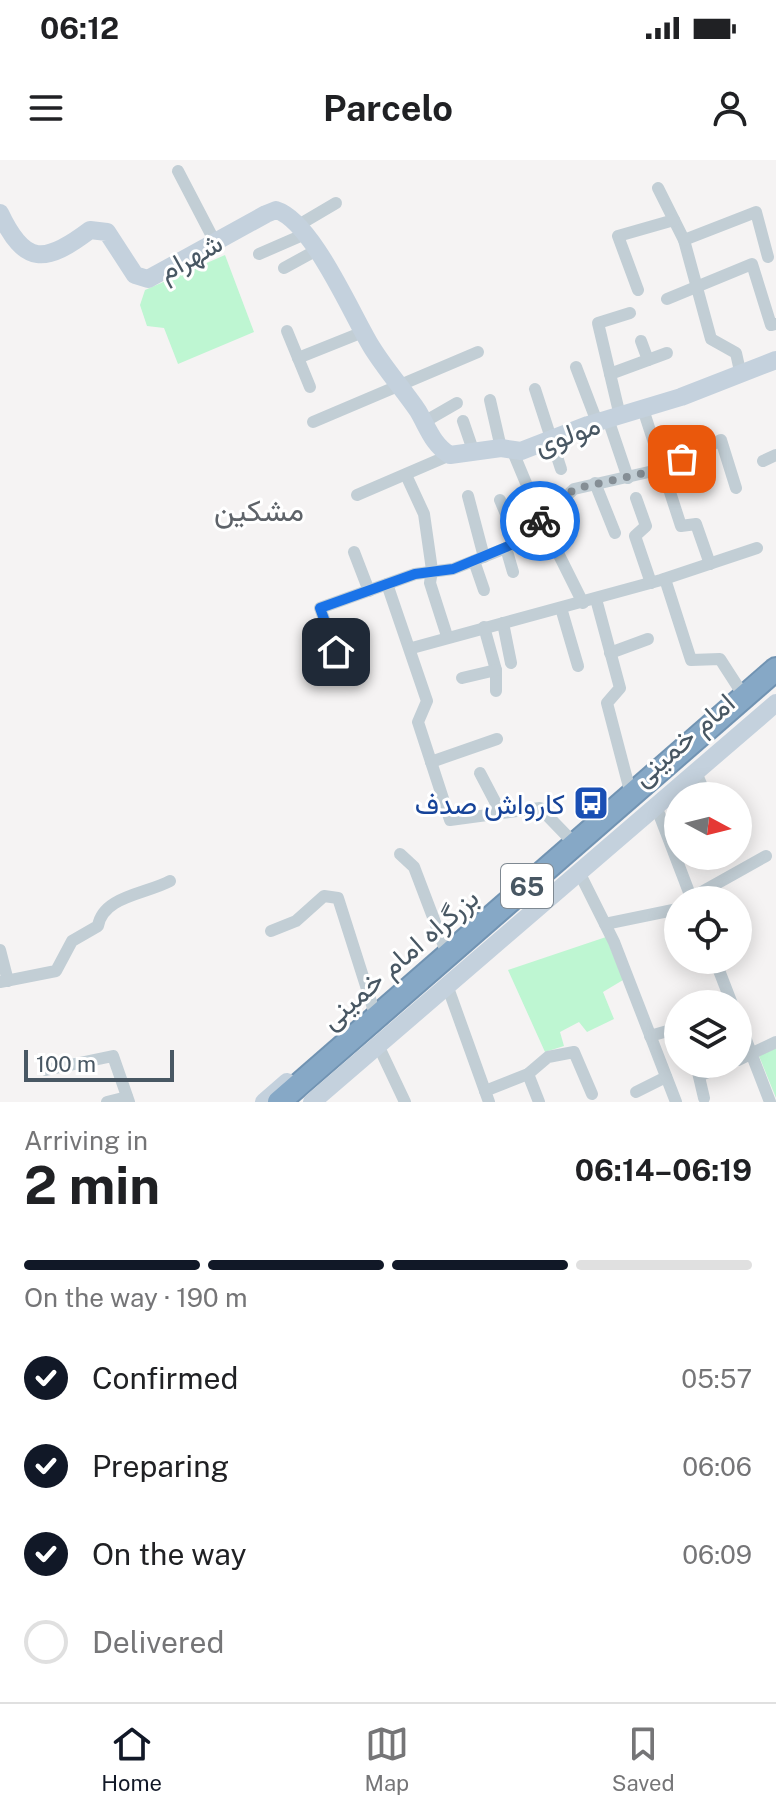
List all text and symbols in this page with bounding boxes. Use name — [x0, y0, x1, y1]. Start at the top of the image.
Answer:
text: 06:12 — [40, 10, 119, 46]
icon: menu — [24, 86, 68, 130]
icon: person — [708, 86, 752, 130]
text: Parcelo — [323, 87, 453, 129]
street label: شهرام — [152, 225, 229, 290]
street label: مولوی — [530, 407, 605, 463]
pin — [648, 425, 716, 493]
icon: bag — [660, 437, 704, 481]
courier — [500, 481, 580, 561]
district label: مشکین — [214, 492, 304, 529]
icon: bike — [518, 499, 562, 543]
pin — [302, 618, 370, 686]
icon: home — [314, 630, 358, 674]
street label: امام خمینی — [625, 686, 743, 795]
north arrow — [664, 782, 752, 870]
map controls — [664, 782, 752, 1078]
bus stop icon: کارواش صدف — [572, 784, 610, 822]
place label: کارواش صدف — [415, 787, 565, 822]
road number: 65 — [501, 864, 553, 908]
street label: بزرگراه امام خمینی — [313, 881, 487, 1038]
button: locate — [664, 886, 752, 974]
button: layers — [664, 990, 752, 1078]
scale bar — [24, 1046, 174, 1082]
text: 100 m — [36, 1051, 96, 1077]
text: Arriving in — [24, 1125, 148, 1156]
text: 06:14–06:19 — [575, 1152, 752, 1188]
text: 2 min — [24, 1155, 160, 1216]
text: On the way · 190 m — [24, 1282, 248, 1313]
icon: check — [24, 1356, 68, 1400]
text: Confirmed — [92, 1360, 238, 1396]
text: 05:57 — [681, 1363, 752, 1394]
icon: check — [24, 1444, 68, 1488]
text: Preparing — [92, 1448, 229, 1484]
text: 06:06 — [682, 1451, 752, 1482]
icon: check — [24, 1532, 68, 1576]
text: On the way — [92, 1536, 246, 1572]
text: 06:09 — [682, 1539, 752, 1570]
text: Delivered — [92, 1624, 224, 1660]
tab: Home — [101, 1722, 162, 1796]
tab: Map — [365, 1722, 409, 1796]
tab: Saved — [612, 1722, 675, 1796]

